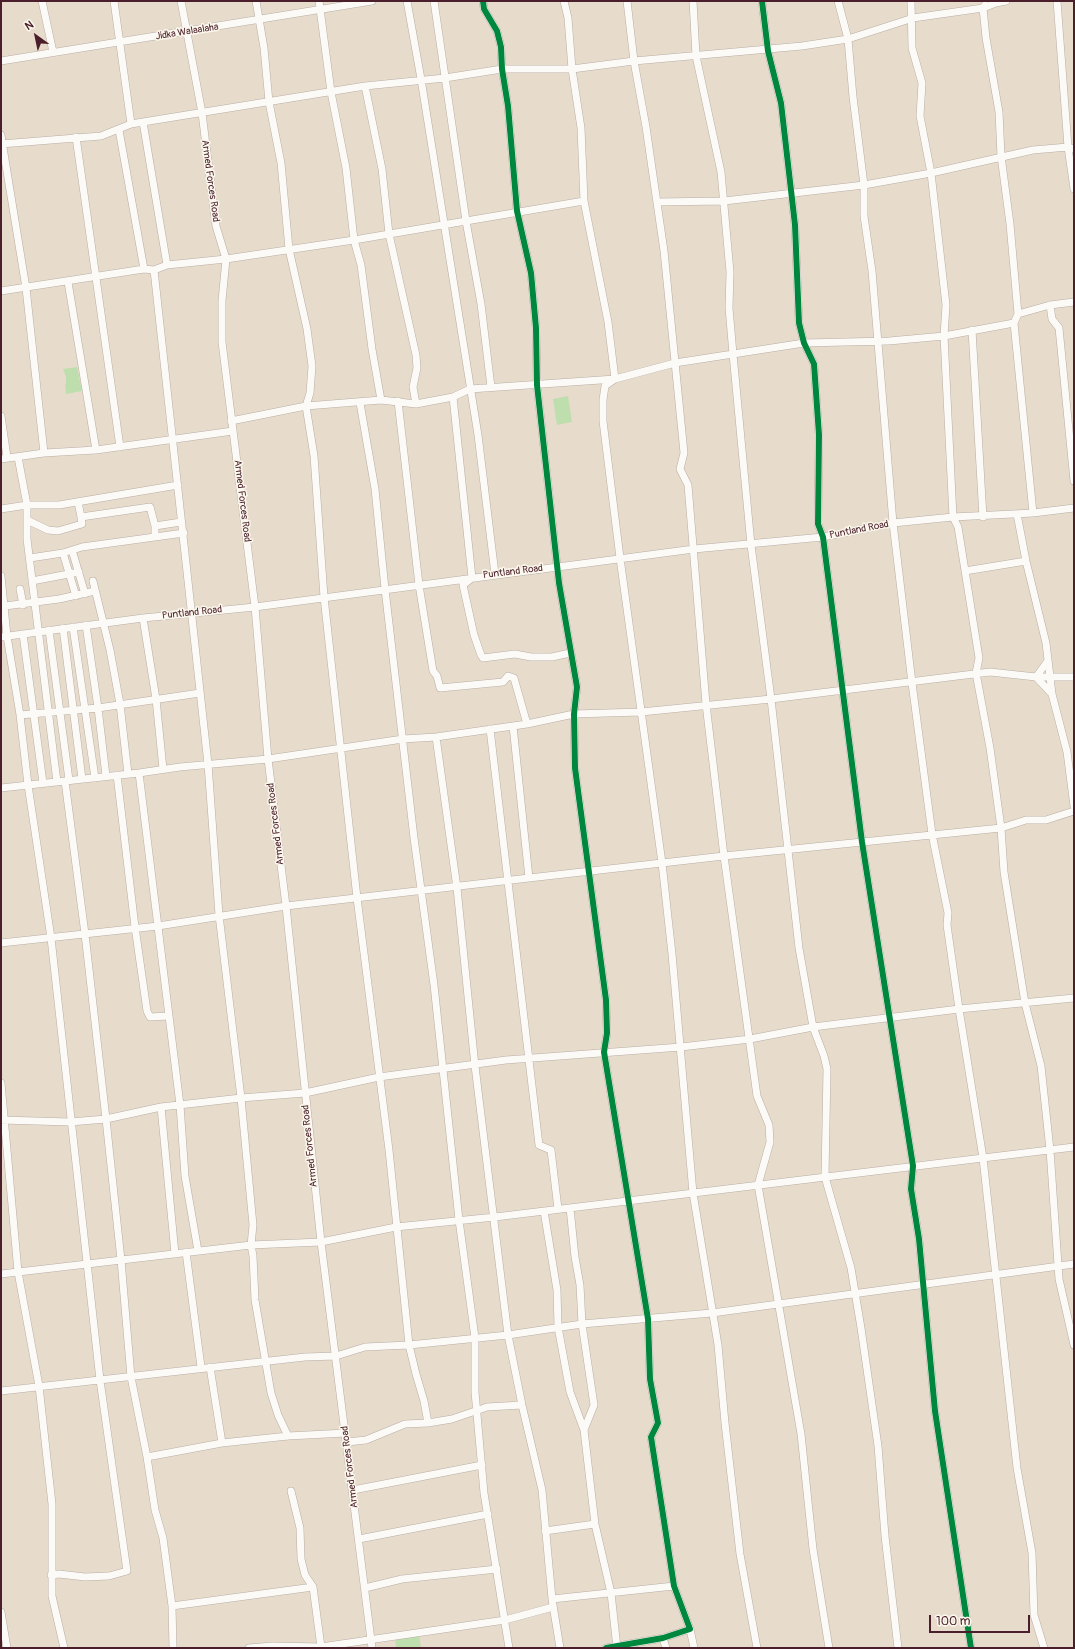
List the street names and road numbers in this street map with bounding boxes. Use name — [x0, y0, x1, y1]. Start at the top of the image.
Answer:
street label: Jidka Walaalaha — [155, 21, 219, 43]
street label: Armed Forces Road — [198, 139, 222, 223]
street label: Armed Forces Road — [231, 459, 253, 543]
street label: Puntland Road — [828, 518, 890, 542]
street label: Puntland Road — [482, 562, 544, 582]
street label: Puntland Road — [161, 604, 223, 622]
street label: Armed Forces Road — [265, 782, 287, 866]
street label: Armed Forces Road — [300, 1104, 320, 1188]
street label: Armed Forces Road — [339, 1425, 361, 1509]

